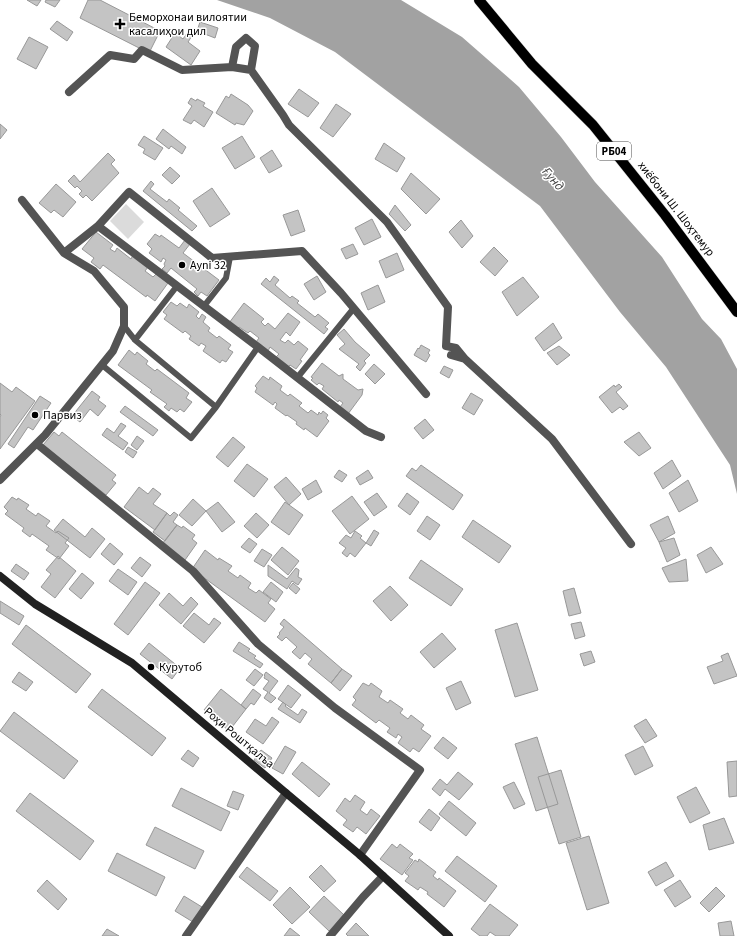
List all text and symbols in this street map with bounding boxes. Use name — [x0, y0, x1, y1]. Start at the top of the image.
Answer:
place label: Беморхонаи вилоятии касалиҳои дил — [129, 9, 247, 40]
marker: Беморхонаи вилоятии касалиҳои дил — [114, 18, 126, 30]
road number: РБ04 — [597, 142, 631, 160]
street label: хиёбони Ш. Шоҳтемур — [633, 158, 719, 260]
water label: Ғунд — [538, 163, 568, 195]
place label: Ayni 32 — [190, 257, 226, 274]
marker: Ayni 32 — [177, 260, 187, 270]
place label: Парвиз — [43, 407, 82, 424]
marker: Парвиз — [30, 410, 40, 420]
place label: Курутоб — [159, 659, 202, 676]
marker: Курутоб — [146, 662, 156, 672]
street label: Роҳи Роштқалъа — [200, 703, 278, 773]

